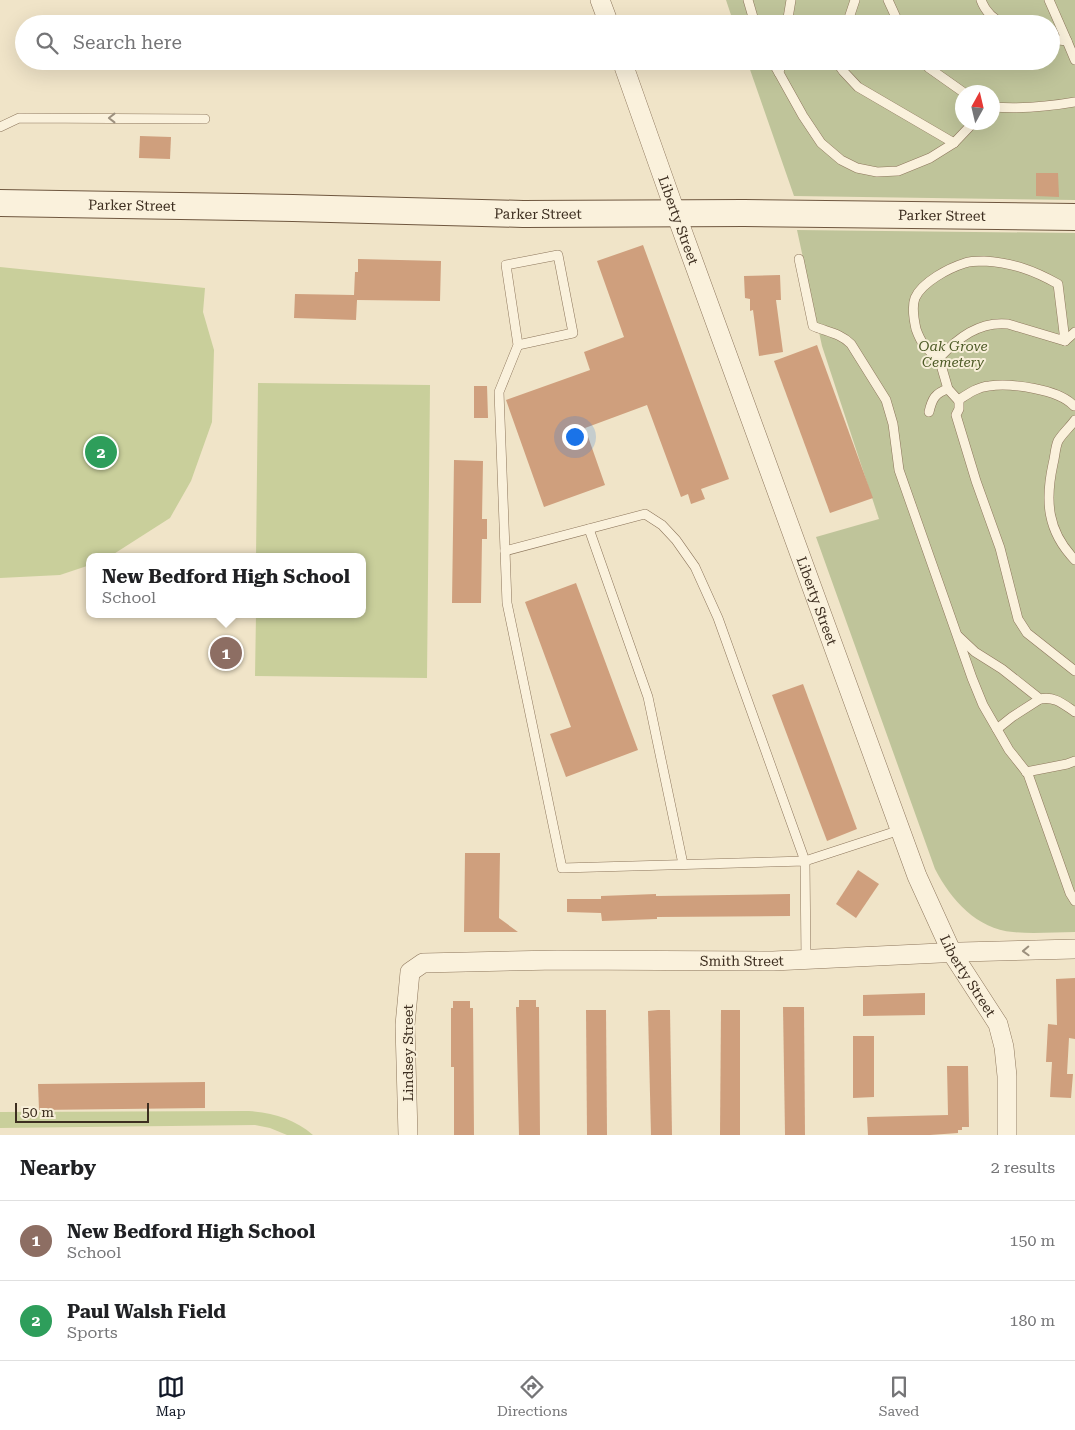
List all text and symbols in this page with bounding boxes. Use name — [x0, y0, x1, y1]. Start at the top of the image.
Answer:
search box — [15, 15, 1060, 70]
icon: search — [33, 29, 61, 57]
text: Search here — [73, 31, 182, 54]
north arrow — [955, 85, 1000, 130]
one-way arrow — [108, 113, 116, 123]
street label: Liberty Street — [655, 174, 702, 267]
street label: Parker Street — [88, 197, 176, 214]
street label: Parker Street — [494, 205, 582, 222]
street label: Parker Street — [898, 207, 986, 224]
park label: Oak Grove Cemetery — [918, 338, 988, 370]
your location — [562, 424, 588, 450]
pin: 2 — [85, 433, 117, 471]
popup — [86, 553, 366, 618]
street label: Liberty Street — [793, 554, 840, 647]
text: New Bedford High School — [102, 565, 350, 588]
text: School — [102, 588, 156, 607]
pin: 1 — [210, 634, 242, 672]
street label: Liberty Street — [937, 932, 999, 1020]
one-way arrow — [1022, 945, 1030, 956]
street label: Smith Street — [700, 952, 784, 969]
street label: Lindsey Street — [400, 1004, 416, 1102]
scale bar — [15, 1100, 149, 1123]
text: 50 m — [22, 1104, 54, 1120]
text: Nearby — [20, 1156, 96, 1180]
text: 2 results — [991, 1158, 1055, 1177]
text: New Bedford High School — [67, 1220, 315, 1243]
text: 1 — [32, 1231, 40, 1250]
text: 150 m — [1009, 1231, 1055, 1250]
text: School — [67, 1243, 121, 1262]
text: Paul Walsh Field — [67, 1300, 226, 1323]
text: 2 — [32, 1311, 40, 1330]
text: 180 m — [1009, 1311, 1055, 1330]
text: Sports — [67, 1323, 118, 1342]
tab: Map — [156, 1373, 186, 1419]
tab: Directions — [497, 1373, 567, 1419]
tab: Saved — [879, 1373, 919, 1419]

